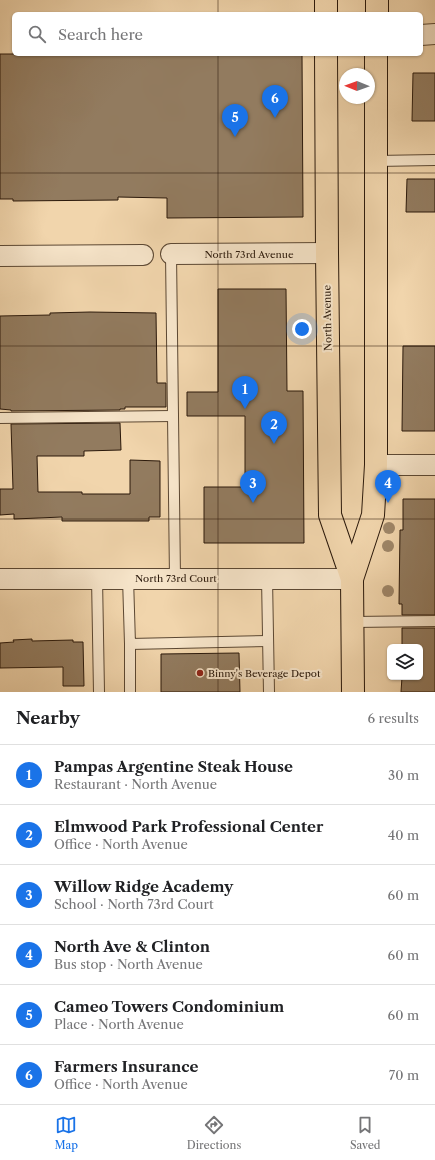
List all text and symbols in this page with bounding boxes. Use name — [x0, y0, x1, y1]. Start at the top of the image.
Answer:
search box — [12, 12, 423, 56]
icon: search — [26, 23, 48, 45]
text: Search here — [58, 25, 143, 44]
north arrow — [339, 68, 375, 104]
pin: 6 — [262, 85, 288, 118]
pin: 5 — [222, 104, 248, 137]
street label: North 73rd Avenue — [204, 248, 294, 261]
street label: North Avenue — [320, 285, 335, 351]
your location — [292, 319, 312, 339]
pin: 1 — [232, 376, 258, 409]
pin: 2 — [261, 411, 287, 444]
pin: 3 — [240, 470, 266, 503]
pin: 4 — [375, 470, 401, 503]
street label: North 73rd Court — [135, 572, 217, 585]
map controls — [387, 644, 423, 680]
button: layers — [387, 644, 423, 680]
place label: Binny's Beverage Depot — [208, 667, 321, 680]
marker: Binny's Beverage Depot — [195, 668, 205, 678]
text: Nearby — [16, 708, 80, 728]
text: 6 results — [368, 710, 419, 726]
text: Pampas Argentine Steak House — [54, 757, 293, 776]
text: 1 — [26, 767, 32, 783]
text: 30 m — [388, 767, 419, 783]
text: Restaurant · North Avenue — [54, 776, 217, 792]
text: Elmwood Park Professional Center — [54, 817, 323, 836]
text: 2 — [25, 827, 33, 843]
text: 40 m — [388, 827, 419, 843]
text: Office · North Avenue — [54, 836, 188, 852]
text: Willow Ridge Academy — [54, 877, 233, 896]
text: 3 — [25, 887, 33, 903]
text: 60 m — [388, 887, 419, 903]
text: School · North 73rd Court — [54, 896, 214, 912]
text: North Ave & Clinton — [54, 937, 210, 956]
text: 4 — [25, 947, 33, 963]
text: 60 m — [388, 947, 419, 963]
text: Bus stop · North Avenue — [54, 956, 203, 972]
text: Cameo Towers Condominium — [54, 997, 284, 1016]
text: 5 — [25, 1007, 33, 1023]
text: 60 m — [388, 1007, 419, 1023]
text: Place · North Avenue — [54, 1016, 184, 1032]
text: Farmers Insurance — [54, 1057, 198, 1076]
text: 6 — [25, 1067, 33, 1083]
text: 70 m — [389, 1067, 419, 1083]
text: Office · North Avenue — [54, 1076, 188, 1092]
tab: Map — [54, 1114, 78, 1152]
tab: Directions — [187, 1114, 241, 1152]
tab: Saved — [350, 1114, 381, 1152]

